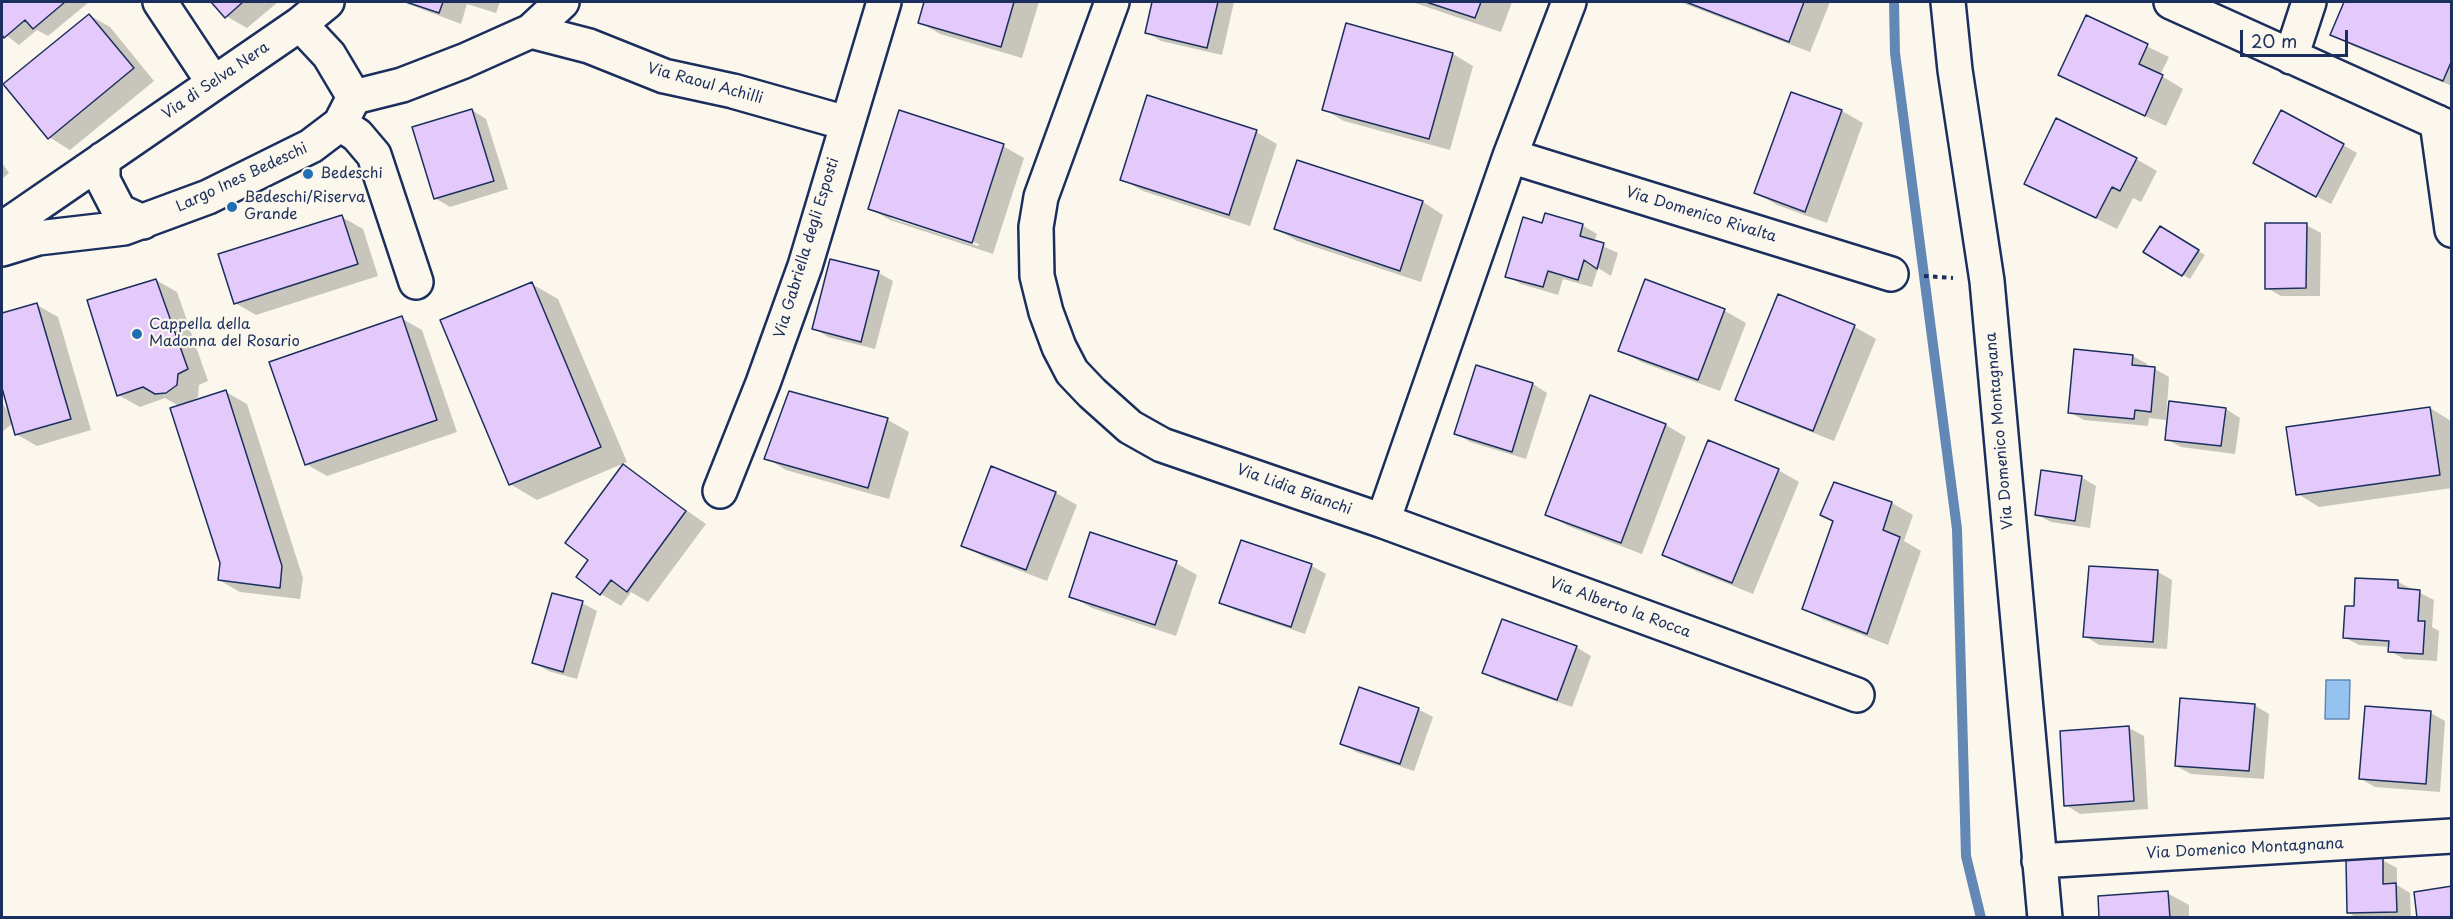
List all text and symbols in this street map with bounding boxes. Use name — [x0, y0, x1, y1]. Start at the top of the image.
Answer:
scale bar — [2243, 18, 2351, 56]
text: 20 m — [2251, 27, 2297, 54]
street label: Via di Selva Nera — [159, 39, 273, 123]
street label: Via Raoul Achilli — [645, 60, 765, 108]
street label: Largo Ines Bedeschi — [174, 140, 310, 216]
street label: Via Gabriella degli Esposti — [771, 156, 843, 340]
place label: Bedeschi — [320, 165, 383, 183]
marker: Bedeschi — [301, 167, 315, 181]
street label: Via Domenico Rivalta — [1623, 183, 1779, 247]
place label: Bedeschi/Riserva Grande — [244, 189, 365, 224]
marker: Bedeschi/Riserva Grande — [225, 200, 239, 214]
place label: Cappella della Madonna del Rosario — [149, 316, 300, 351]
marker: Cappella della Madonna del Rosario — [130, 327, 144, 341]
street label: Via Domenico Montagnana — [1982, 332, 2018, 530]
street label: Via Lidia Bianchi — [1234, 461, 1354, 519]
street label: Via Alberto la Rocca — [1547, 574, 1693, 642]
street label: Via Domenico Montagnana — [2146, 835, 2344, 863]

